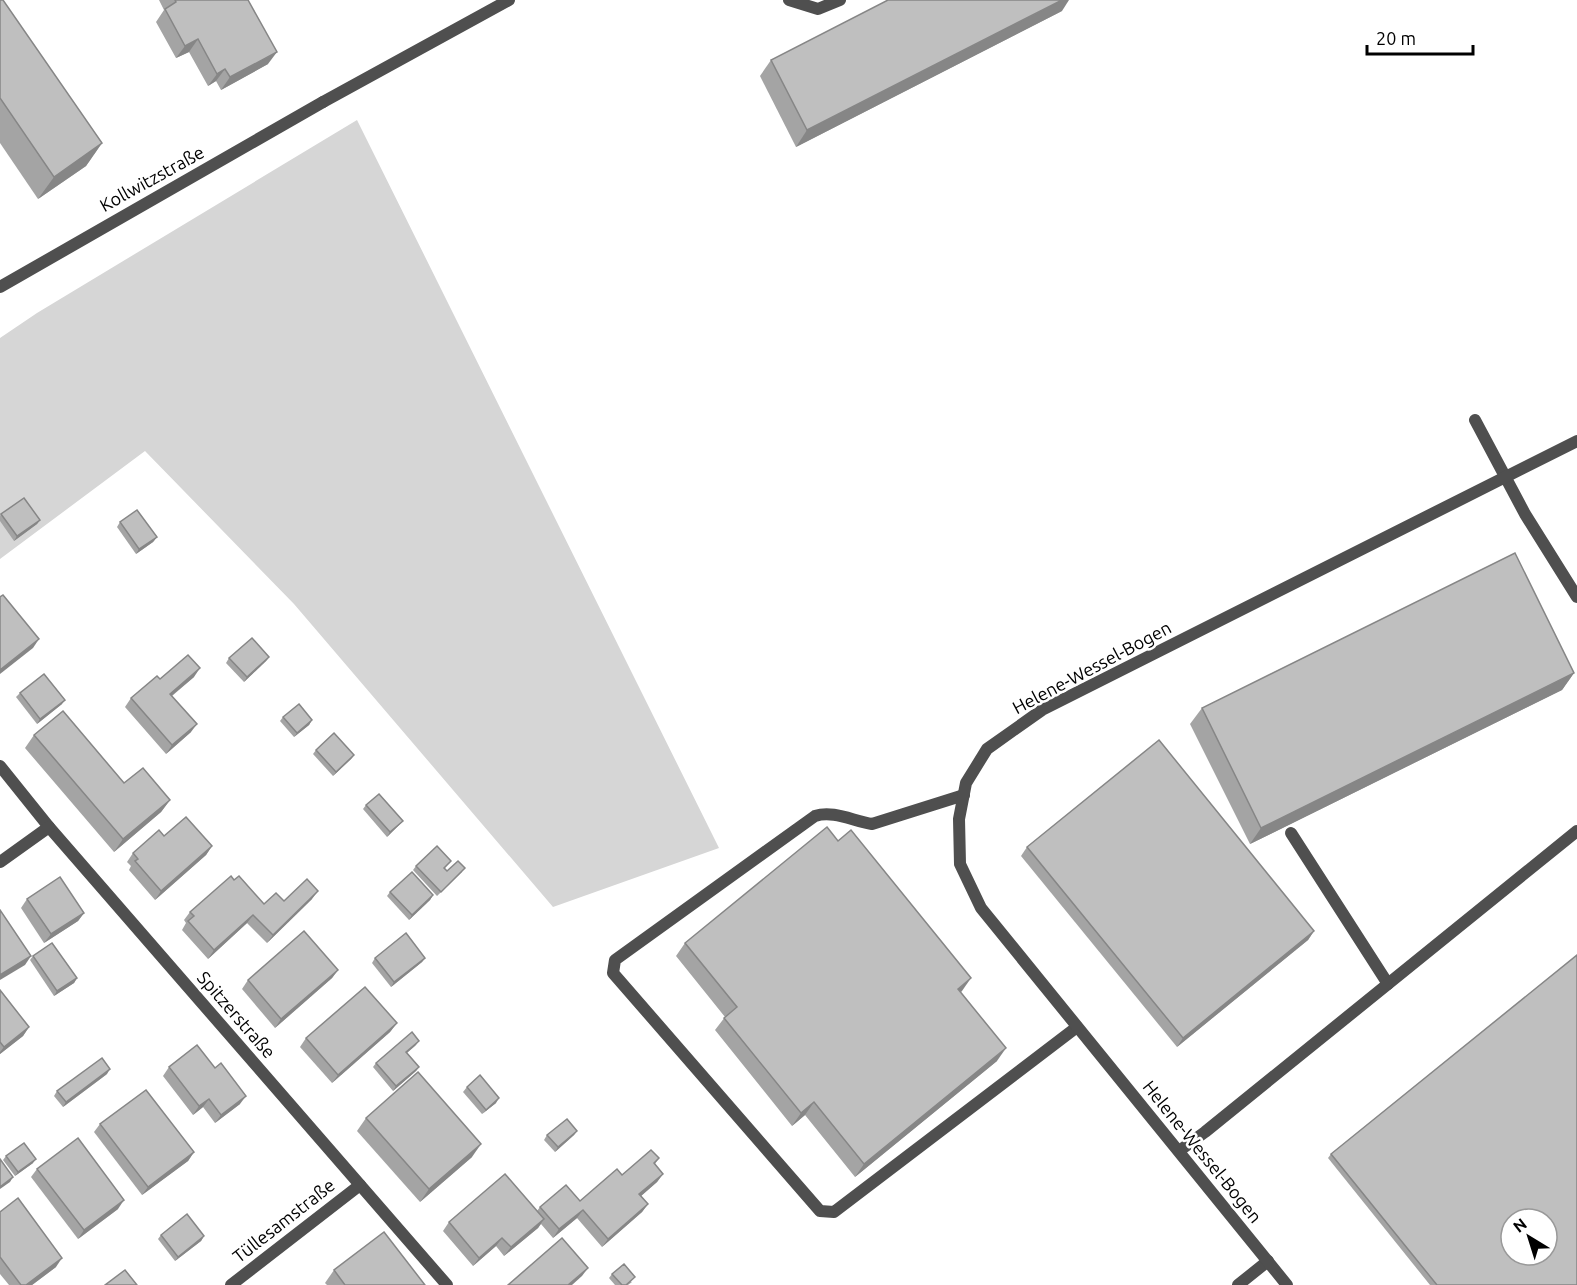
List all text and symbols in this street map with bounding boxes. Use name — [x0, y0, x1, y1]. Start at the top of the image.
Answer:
scale bar — [1367, 18, 1474, 56]
text: 20 m — [1376, 28, 1416, 48]
street label: Kollwitzstraße — [96, 141, 207, 215]
street label: Helene-Wessel-Bogen — [1009, 617, 1174, 717]
street label: Spitzerstraße — [194, 967, 280, 1062]
street label: Helene-Wessel-Bogen — [1139, 1076, 1266, 1226]
street label: Tüllesamstraße — [229, 1174, 338, 1266]
north arrow — [1499, 1207, 1559, 1267]
text: N — [1510, 1214, 1530, 1236]

